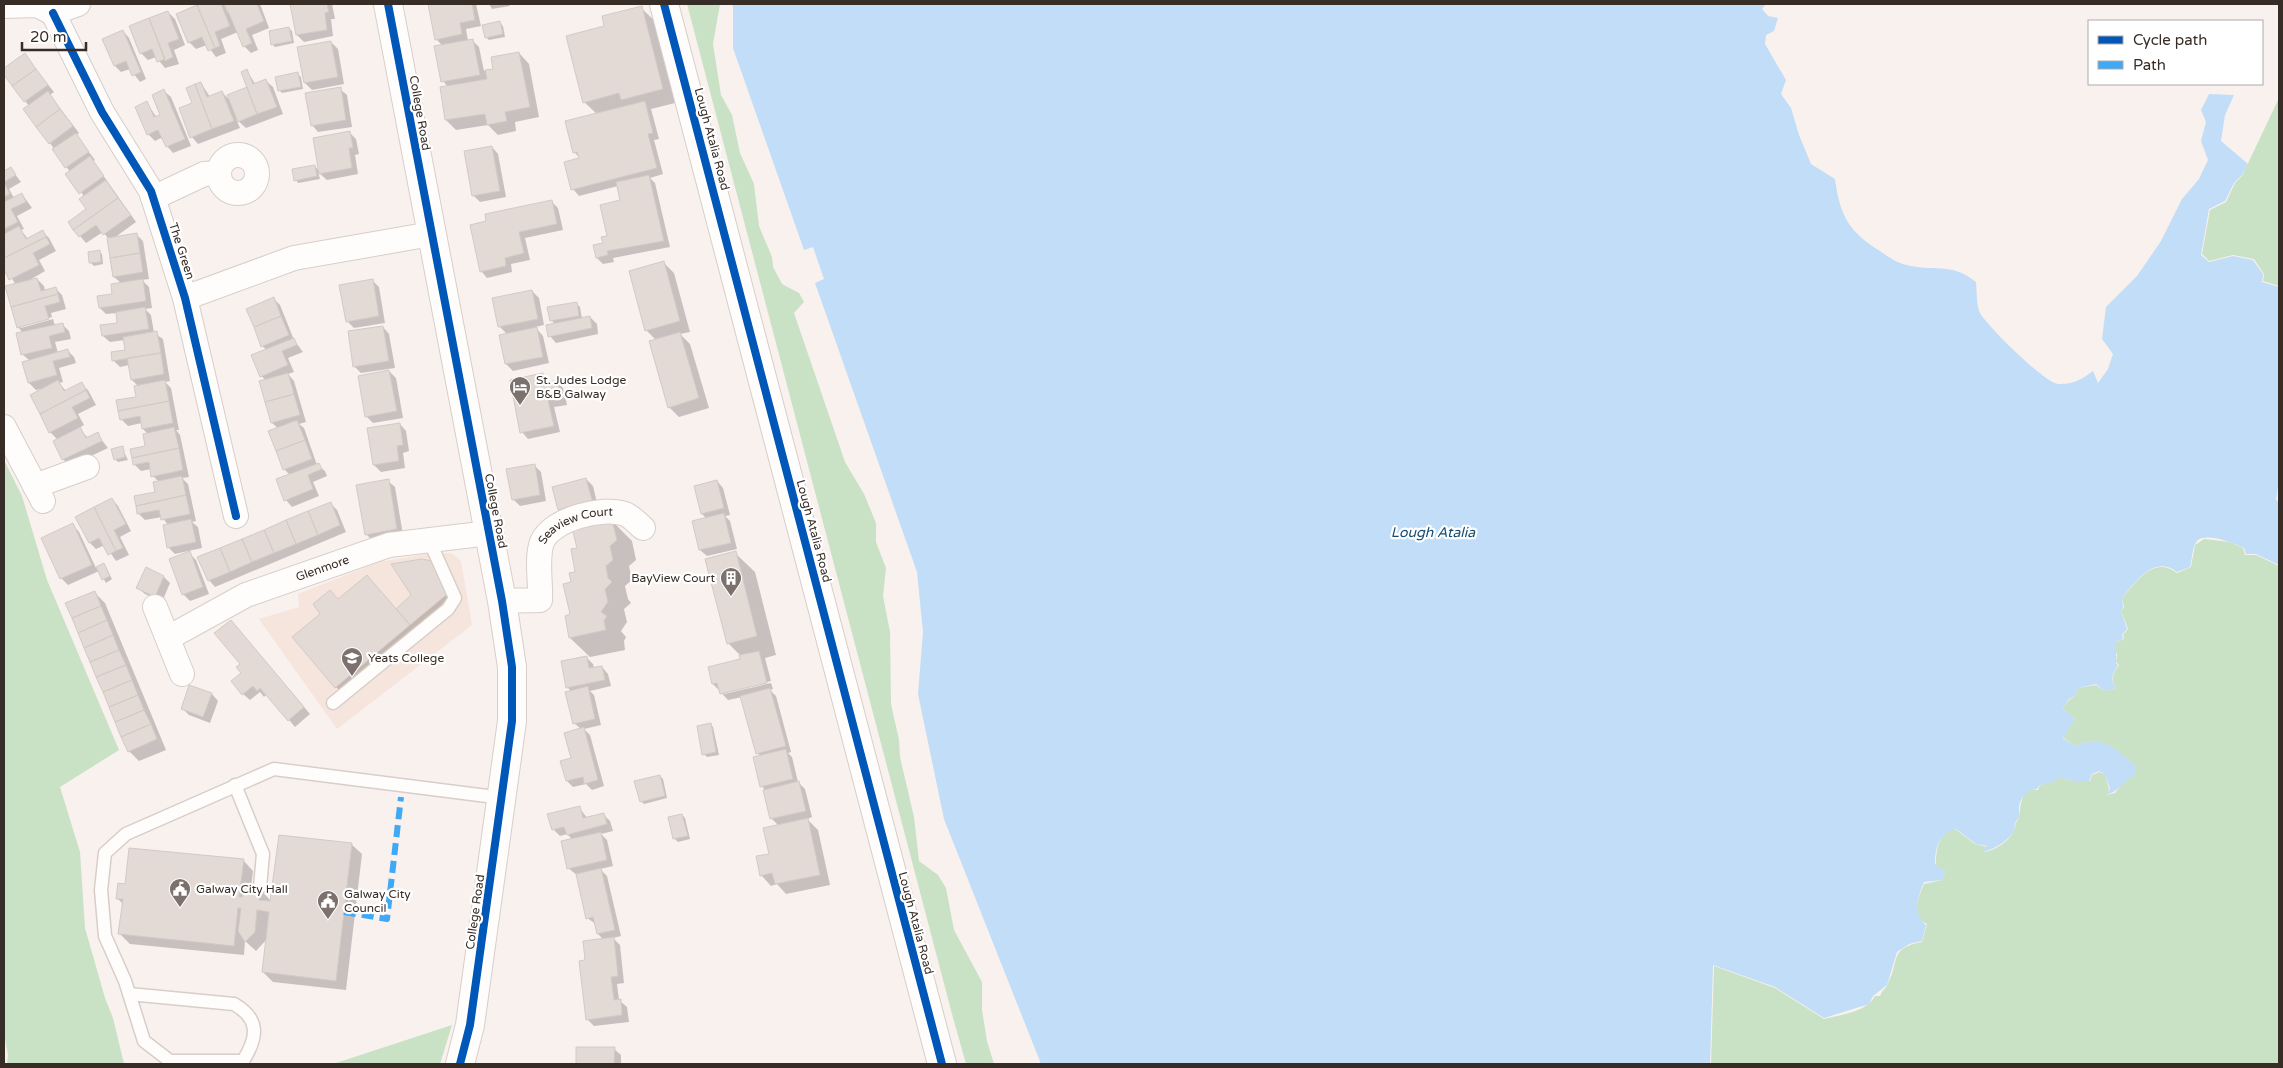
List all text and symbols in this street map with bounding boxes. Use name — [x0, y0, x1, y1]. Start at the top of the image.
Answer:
scale bar — [22, 20, 86, 52]
legend — [2088, 20, 2263, 85]
text: 20 m — [30, 28, 67, 46]
text: Cycle path — [2133, 31, 2207, 49]
text: Path — [2133, 56, 2166, 74]
street label: College Road — [407, 74, 433, 152]
street label: Lough Atalia Road — [692, 86, 732, 192]
street label: The Green — [166, 221, 198, 281]
place label: St. Judes Lodge B&B Galway — [536, 373, 626, 401]
hotel icon: St. Judes Lodge B&B Galway — [508, 375, 532, 406]
street label: College Road — [482, 472, 510, 550]
street label: Lough Atalia Road — [794, 478, 834, 584]
street label: Seaview Court — [535, 505, 614, 546]
water label: Lough Atalia — [1391, 524, 1476, 541]
street label: Glenmore — [294, 552, 351, 584]
building icon: BayView Court — [719, 566, 743, 597]
place label: BayView Court — [631, 571, 715, 585]
school or university icon: Yeats College — [340, 646, 364, 677]
place label: Yeats College — [368, 651, 444, 665]
street label: Lough Atalia Road — [896, 870, 936, 976]
street label: College Road — [463, 873, 487, 951]
public building icon: Galway City Hall — [168, 877, 192, 908]
place label: Galway City Hall — [196, 882, 288, 896]
place label: Galway City Council — [344, 887, 411, 915]
public building icon: Galway City Council — [316, 889, 340, 920]

